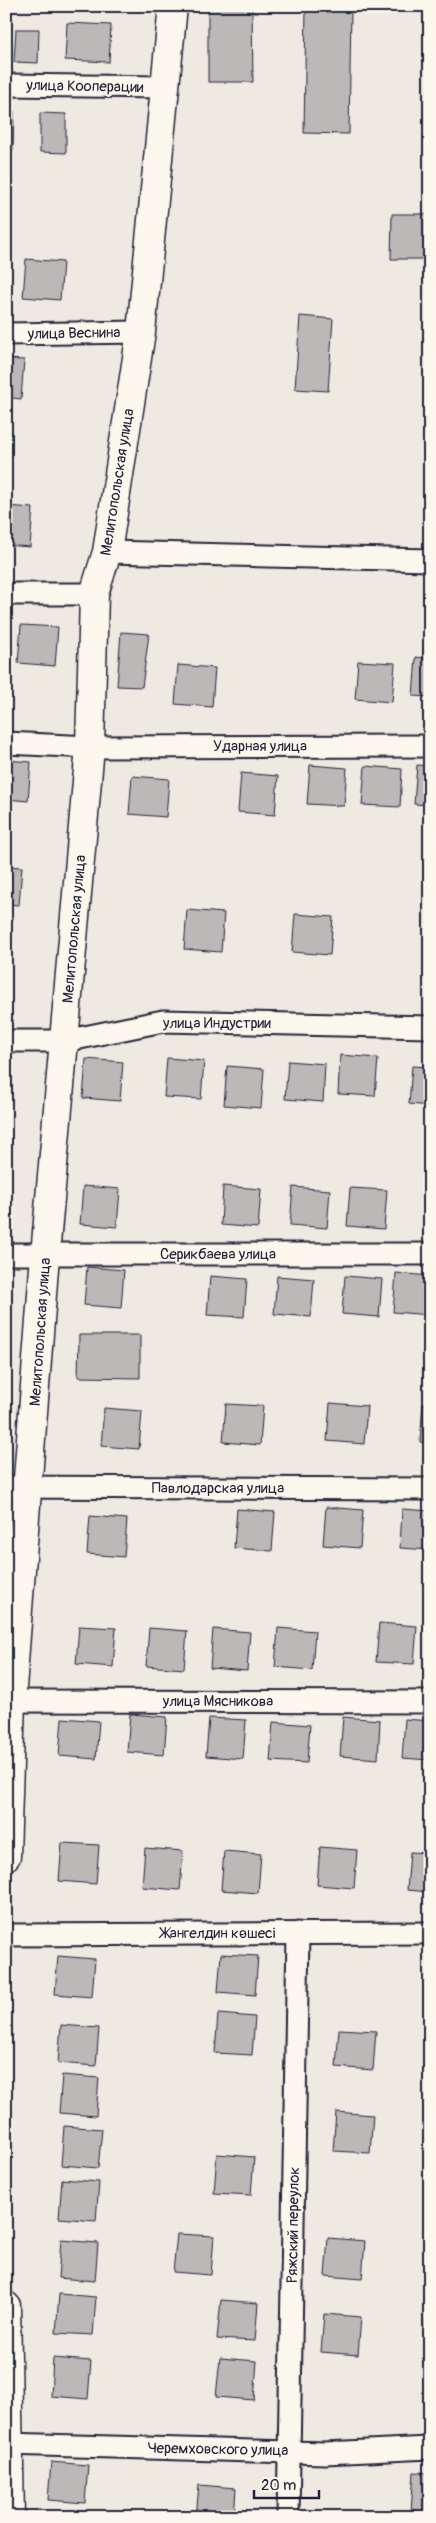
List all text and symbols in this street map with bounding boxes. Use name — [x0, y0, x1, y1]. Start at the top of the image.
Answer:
street label: улица Кооперации — [25, 76, 144, 97]
street label: улица Веснина — [26, 323, 121, 344]
street label: Мелитопольская улица — [96, 407, 139, 557]
street label: Ударная улица — [213, 737, 307, 756]
street label: Мелитопольская улица — [59, 854, 90, 1004]
street label: улица Индустрии — [162, 1014, 271, 1033]
street label: Серикбаева улица — [160, 1245, 276, 1264]
street label: Мелитопольская улица — [26, 1257, 55, 1407]
street label: Павлодарская улица — [152, 1479, 284, 1498]
street label: улица Мясникова — [162, 1692, 273, 1711]
street label: Жангелдин көшесі — [159, 1924, 276, 1943]
street label: Ряжский переулок — [283, 2167, 304, 2283]
street label: Черемховского улица — [147, 2439, 289, 2460]
scale bar — [254, 2468, 318, 2500]
text: 20 m — [261, 2476, 296, 2495]

